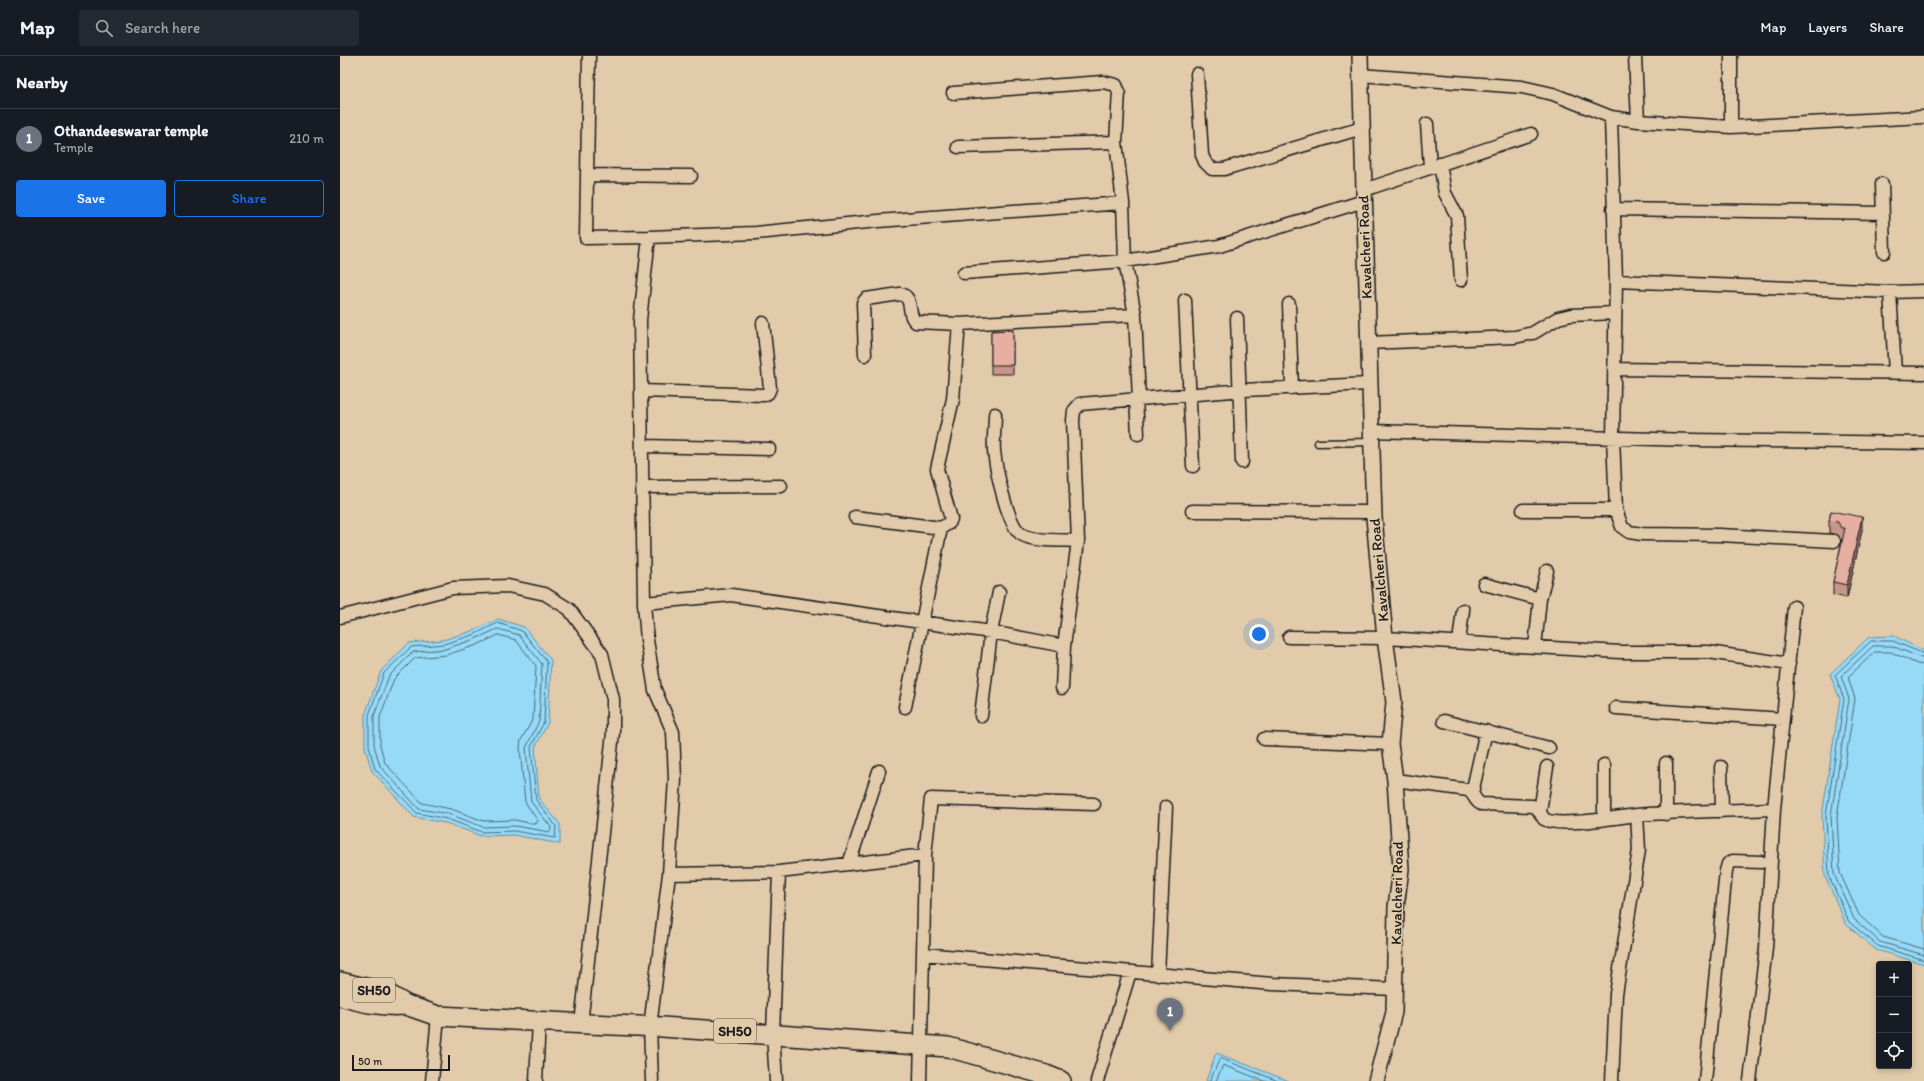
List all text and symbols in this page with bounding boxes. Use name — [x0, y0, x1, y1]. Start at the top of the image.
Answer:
search box — [79, 10, 359, 46]
text: Map — [20, 16, 55, 39]
icon: search — [93, 17, 115, 39]
text: Search here — [125, 19, 200, 37]
text: Map — [1761, 19, 1786, 36]
text: Layers — [1808, 19, 1847, 36]
text: Share — [1869, 19, 1904, 36]
text: Nearby — [16, 72, 68, 92]
text: Othandeeswarar temple — [54, 122, 209, 140]
text: 1 — [26, 131, 32, 146]
text: 210 m — [289, 131, 324, 146]
text: Temple — [54, 140, 93, 155]
button: Save — [16, 180, 166, 217]
button: Share — [174, 180, 324, 217]
street label: Kavalcheri Road — [1354, 195, 1376, 299]
street label: Kavalcheri Road — [1366, 518, 1392, 622]
your location — [1249, 624, 1269, 644]
street label: Kavalcheri Road — [1387, 841, 1407, 945]
map controls — [1876, 961, 1912, 1069]
button: + — [1876, 961, 1912, 997]
road number: SH50 — [353, 978, 395, 1002]
button: − — [1876, 997, 1912, 1033]
pin: 1 — [1157, 998, 1183, 1031]
road number: SH50 — [714, 1019, 756, 1043]
button: locate — [1876, 1033, 1912, 1069]
scale bar — [352, 1053, 450, 1072]
text: 50 m — [358, 1055, 382, 1068]

